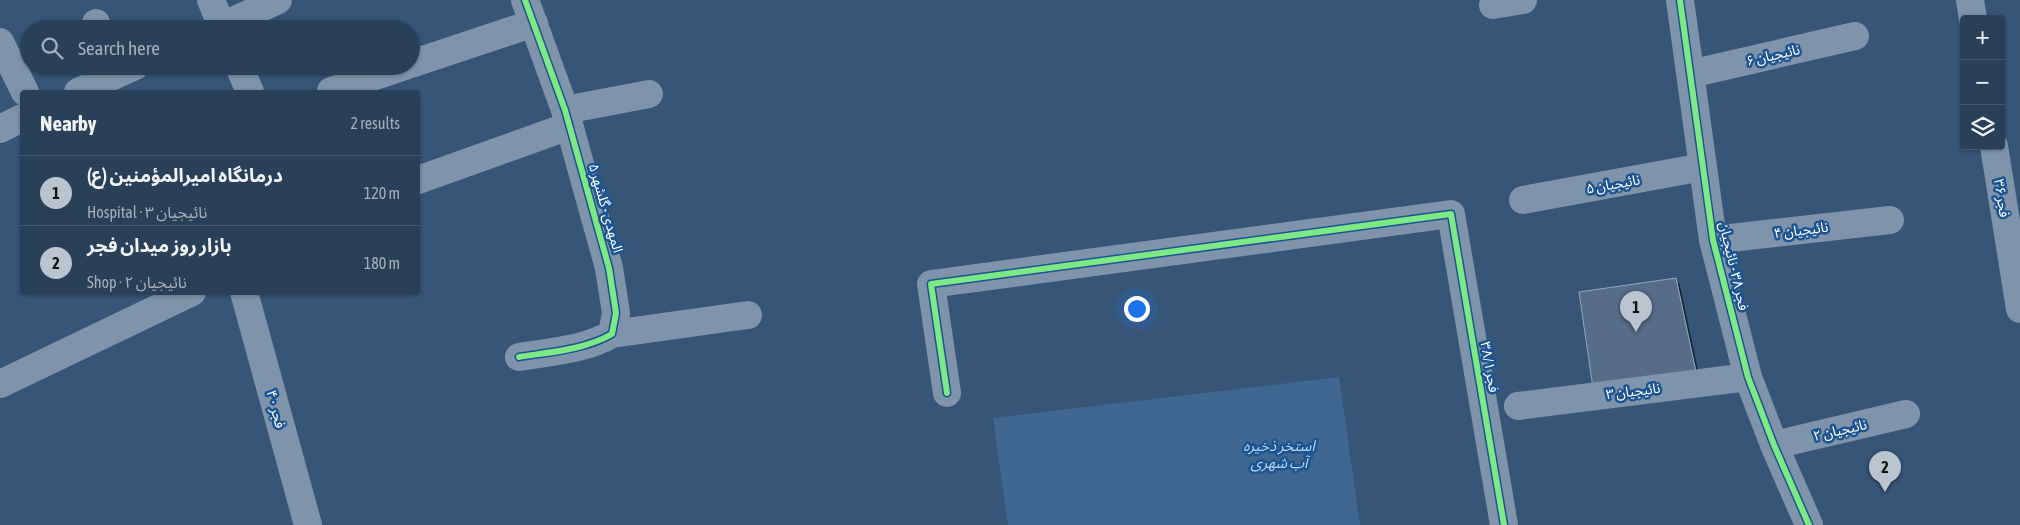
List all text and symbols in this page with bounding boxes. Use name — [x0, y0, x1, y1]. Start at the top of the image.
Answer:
map controls — [1960, 15, 2005, 150]
button: + — [1960, 15, 2005, 60]
search box — [20, 20, 420, 75]
icon: search — [38, 34, 66, 62]
text: Search here — [78, 37, 160, 59]
street label: نائیجیان ۶ — [1745, 41, 1802, 70]
button: − — [1960, 60, 2005, 105]
button: layers — [1960, 105, 2005, 150]
text: Nearby — [40, 111, 96, 135]
text: 2 results — [350, 114, 400, 132]
street label: المهدی - گلشهر ۵ — [585, 162, 626, 255]
text: درمانگاه امیرالمؤمنین (ع) — [87, 164, 283, 186]
street label: نائیجیان ۵ — [1585, 171, 1642, 198]
street label: فجر ۳۶ — [1990, 178, 2013, 219]
text: 1 — [52, 184, 60, 202]
text: 120 m — [364, 184, 400, 202]
text: Hospital · نائیجیان ۳ — [87, 203, 207, 221]
street label: نائیجیان ۴ — [1773, 219, 1829, 242]
street label: فجر ۳۸ - نائیجیان — [1715, 220, 1752, 312]
text: بازار روز میدان فجر — [87, 234, 232, 256]
text: 2 — [52, 254, 60, 272]
text: 180 m — [364, 254, 400, 272]
text: Shop · نائیجیان ۲ — [87, 273, 187, 291]
pin: 1 — [1620, 291, 1652, 332]
your location — [1124, 296, 1150, 322]
street label: فجر ۳۸/۱ — [1477, 340, 1502, 394]
street label: نائیجیان ۳ — [1605, 380, 1661, 403]
street label: فجر ۴۰ — [262, 388, 289, 430]
street label: نائیجیان ۲ — [1812, 416, 1869, 445]
water label: استخر ذخیره آب شهری — [1243, 437, 1316, 472]
pin: 2 — [1869, 451, 1901, 492]

